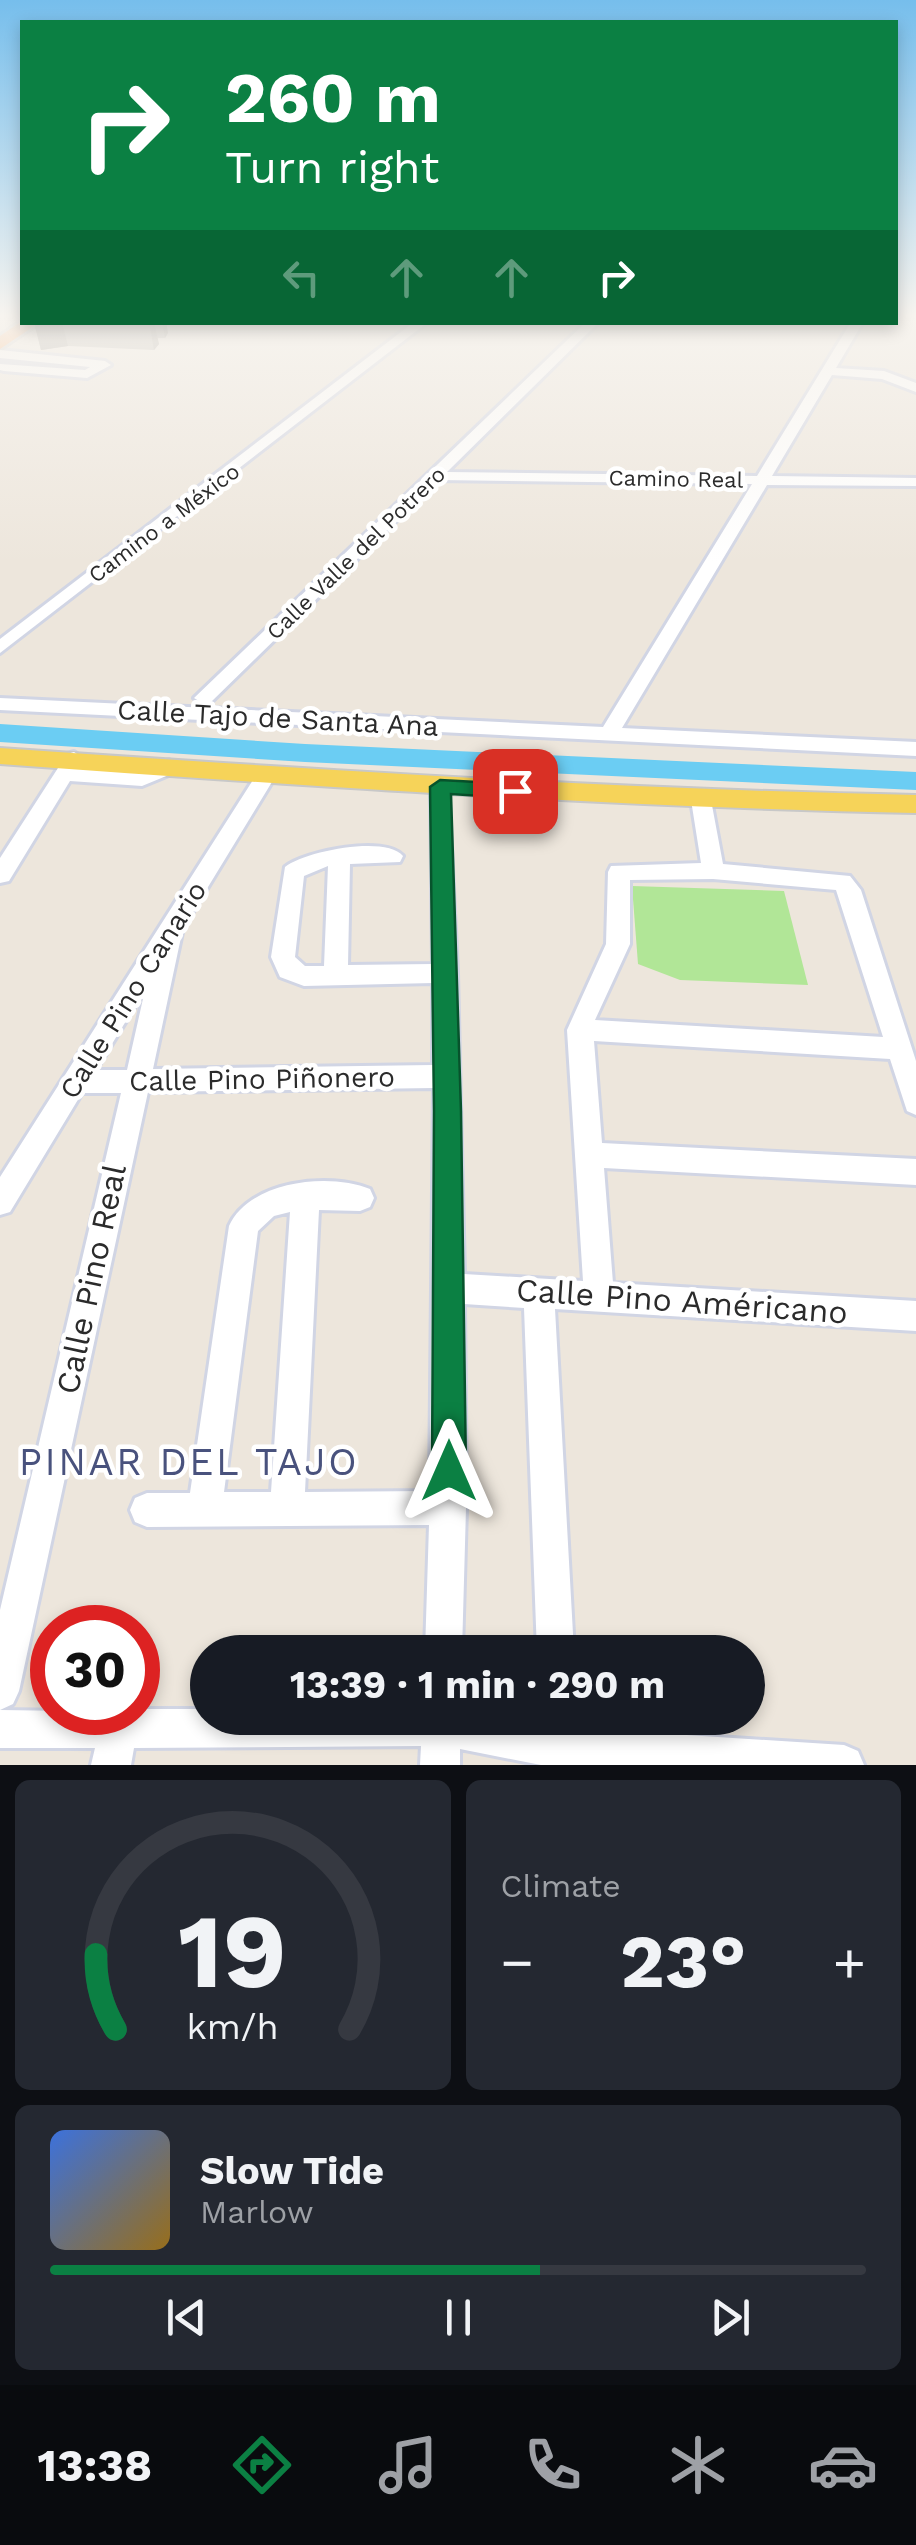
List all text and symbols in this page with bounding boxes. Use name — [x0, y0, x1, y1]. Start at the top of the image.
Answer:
text: 260 m — [225, 57, 441, 139]
icon: right — [60, 60, 190, 190]
text: Turn right — [225, 141, 439, 194]
icon: left — [274, 250, 329, 305]
icon: ahead — [379, 250, 434, 305]
icon: ahead — [484, 250, 539, 305]
icon: right — [589, 250, 644, 305]
street label: Camino a México — [84, 458, 244, 588]
street label: Calle Valle del Potrero — [262, 461, 450, 645]
street label: Camino Real — [608, 465, 744, 493]
street label: Calle Tajo de Santa Ana — [116, 693, 440, 743]
pin — [473, 749, 558, 834]
icon: arrive — [488, 764, 543, 819]
street label: Calle Pino Canario — [53, 875, 213, 1105]
street label: Calle Pino Piñonero — [129, 1060, 395, 1098]
street label: Calle Pino Real — [48, 1160, 134, 1397]
street label: Calle Pino Américano — [515, 1270, 849, 1332]
position arrow — [397, 1419, 501, 1523]
district label: PINAR DEL TAJO — [19, 1440, 359, 1484]
speed limit sign: 30 — [30, 1605, 160, 1735]
text: 13:39 · 1 min · 290 m — [290, 1663, 665, 1707]
text: Climate — [501, 1867, 621, 1905]
text: 19 — [178, 1890, 287, 2012]
text: 23° — [620, 1917, 746, 2005]
text: − — [501, 1930, 534, 1994]
text: + — [833, 1930, 866, 1994]
text: km/h — [187, 2006, 279, 2048]
text: Slow Tide — [200, 2149, 384, 2193]
text: Marlow — [200, 2193, 314, 2231]
icon: previous — [159, 2290, 214, 2345]
icon: pause — [431, 2290, 486, 2345]
icon: next — [703, 2290, 758, 2345]
icon: directions — [227, 2430, 297, 2500]
icon: music — [373, 2430, 443, 2500]
icon: phone — [518, 2430, 588, 2500]
icon: climate — [663, 2430, 733, 2500]
icon: car — [808, 2430, 878, 2500]
text: 13:38 — [38, 2439, 152, 2492]

